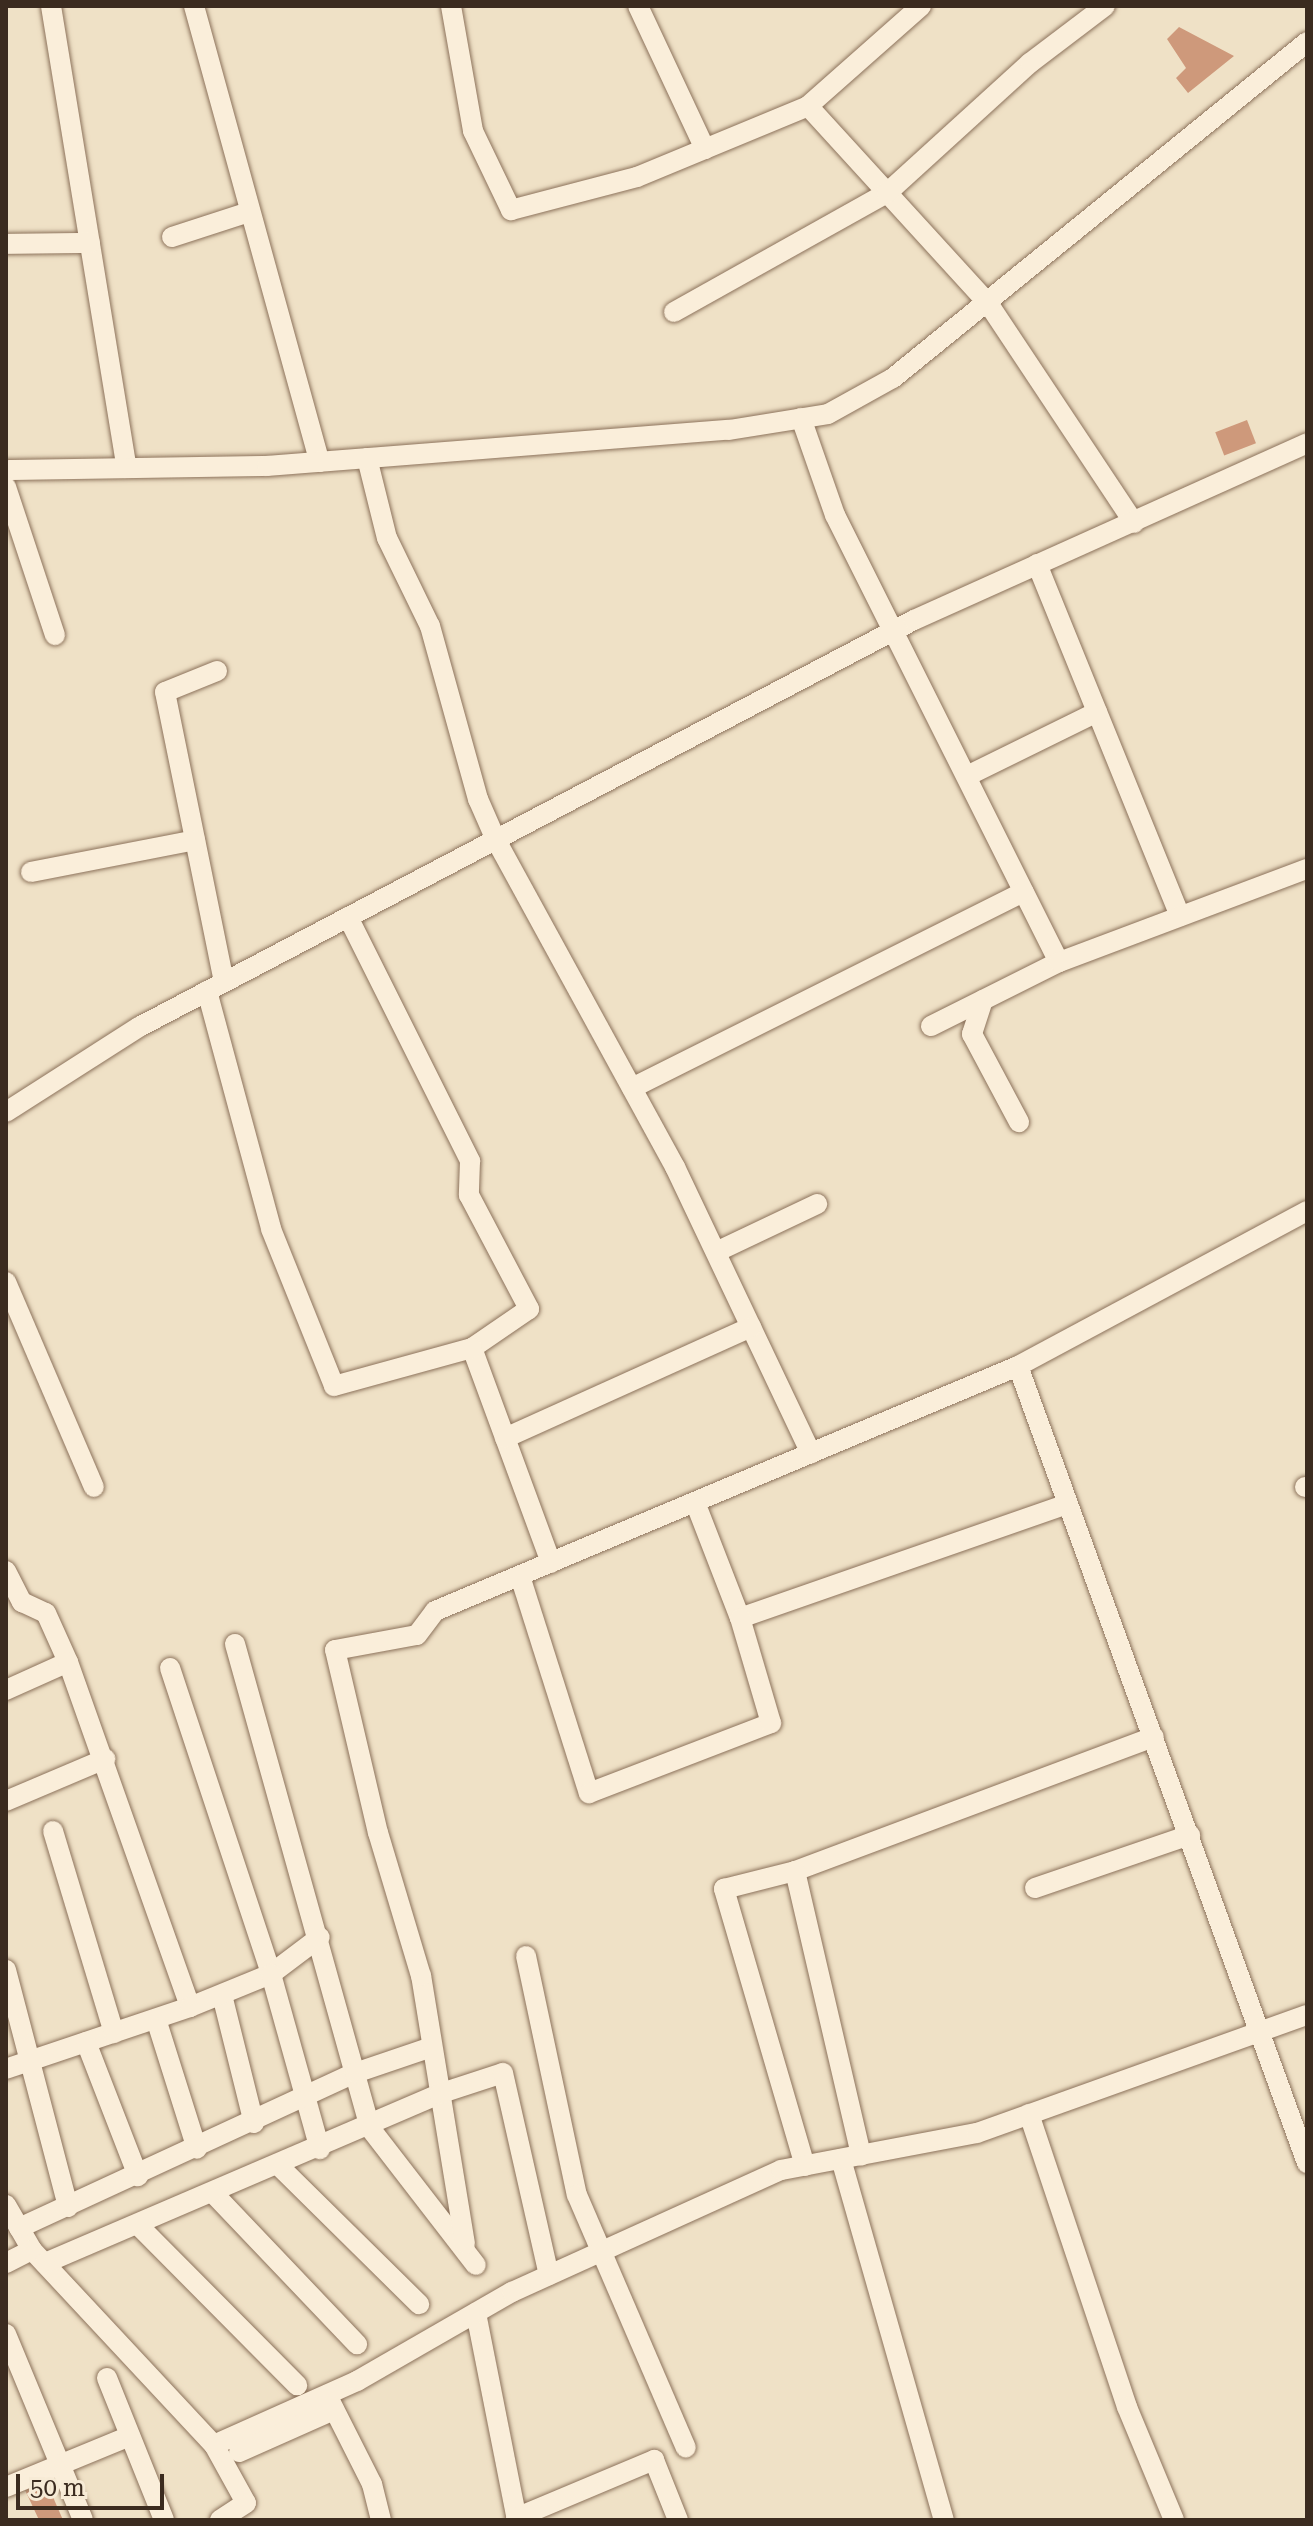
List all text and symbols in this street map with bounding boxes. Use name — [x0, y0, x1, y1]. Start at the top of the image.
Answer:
scale bar — [20, 2458, 168, 2508]
text: 50 m — [30, 2474, 85, 2502]

